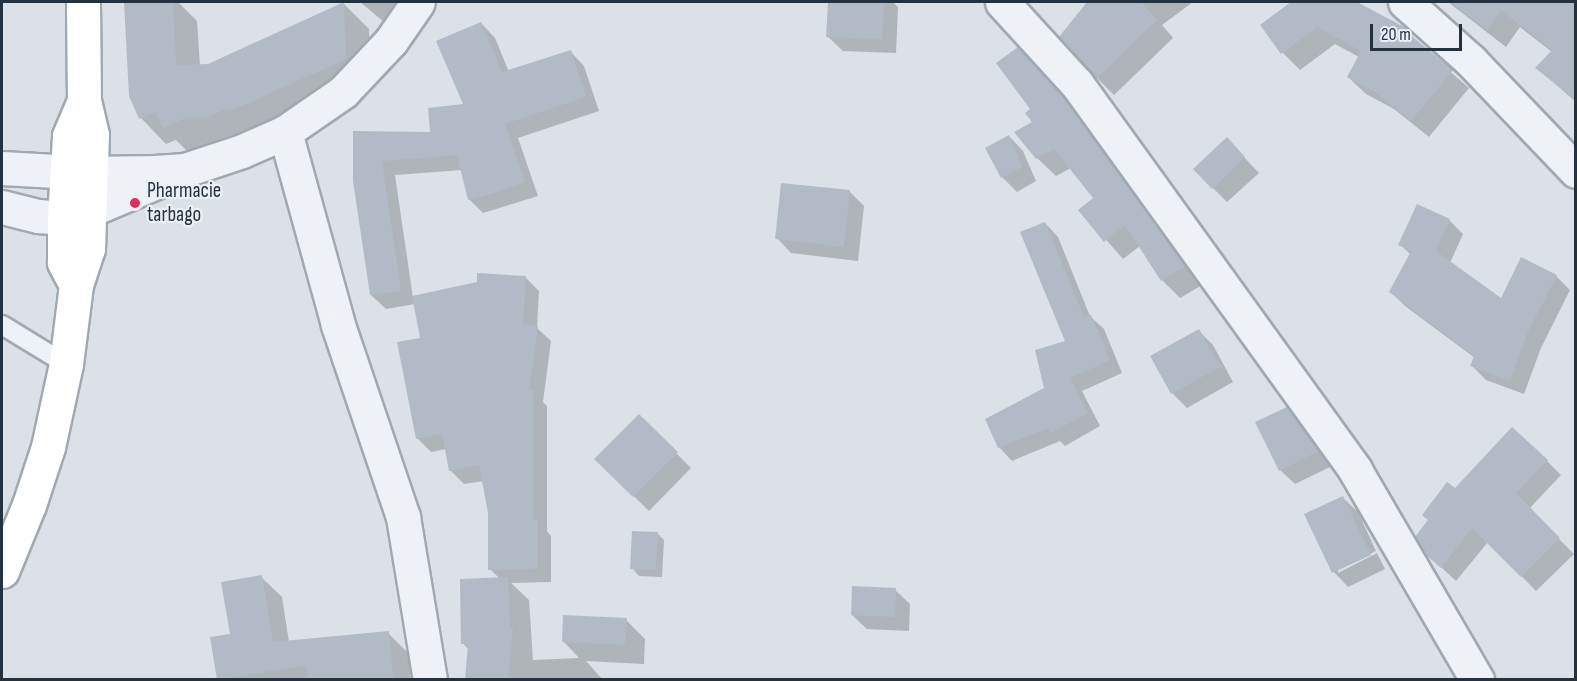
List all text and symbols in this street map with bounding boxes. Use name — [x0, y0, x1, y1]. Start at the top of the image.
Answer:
scale bar — [1373, 12, 1464, 50]
text: 20 m — [1381, 24, 1411, 45]
place label: Pharmacie tarbago — [147, 178, 221, 228]
marker: Pharmacie tarbago — [128, 196, 142, 210]

